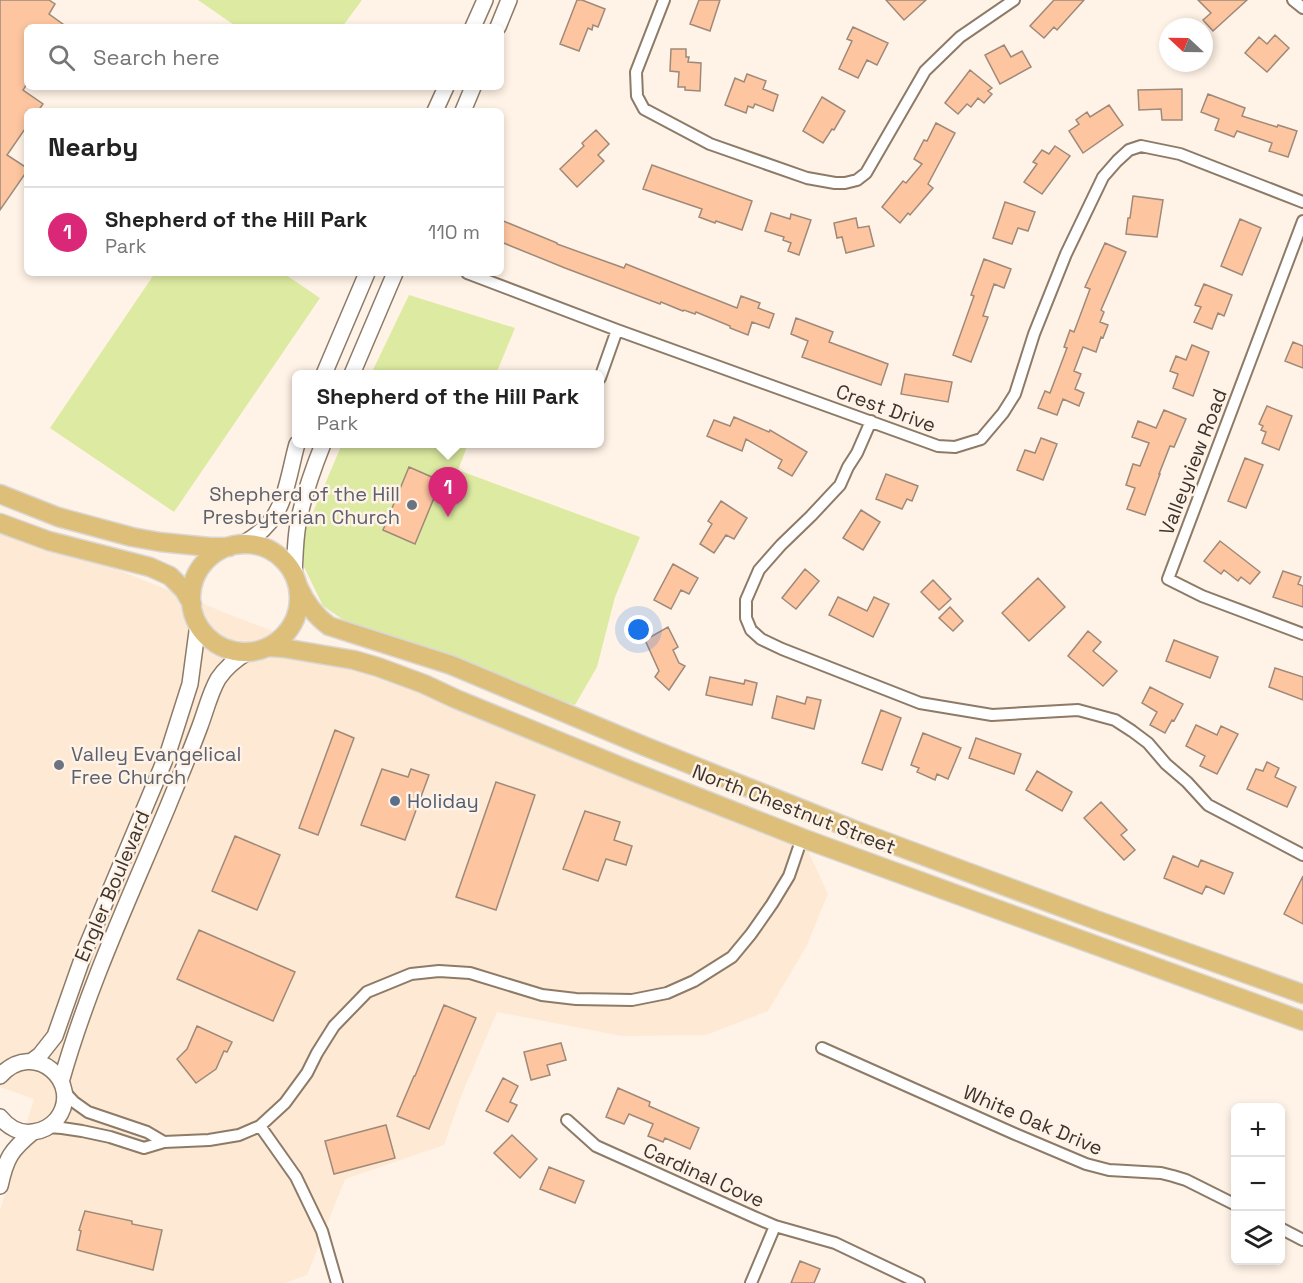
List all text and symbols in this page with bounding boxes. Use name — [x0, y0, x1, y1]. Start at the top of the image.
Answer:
north arrow — [1159, 18, 1213, 72]
search box — [24, 24, 504, 90]
icon: search — [45, 41, 78, 74]
text: Search here — [93, 43, 220, 71]
text: Nearby — [48, 130, 138, 164]
text: Shepherd of the Hill Park — [105, 205, 367, 233]
text: 1 — [63, 219, 72, 245]
text: 110 m — [428, 219, 480, 245]
text: Park — [105, 233, 147, 259]
popup — [292, 370, 604, 448]
street label: Crest Drive — [832, 378, 940, 438]
text: Shepherd of the Hill Park — [317, 382, 579, 410]
street label: Valleyview Road — [1153, 385, 1233, 539]
text: Park — [317, 410, 358, 436]
pin: 1 — [428, 468, 468, 517]
place label: Shepherd of the Hill Presbyterian Church — [203, 481, 400, 530]
marker: Shepherd of the Hill Presbyterian Church — [405, 498, 419, 512]
your location — [624, 615, 653, 644]
place label: Valley Evangelical Free Church — [71, 741, 242, 790]
marker: Valley Evangelical Free Church — [52, 758, 66, 772]
street label: North Chestnut Street — [688, 758, 900, 860]
place label: Holiday — [407, 788, 479, 814]
marker: Holiday — [388, 794, 402, 808]
street label: Engler Boulevard — [68, 806, 156, 966]
street label: White Oak Drive — [959, 1079, 1107, 1161]
map controls — [1231, 1103, 1285, 1265]
button: + — [1231, 1103, 1285, 1157]
street label: Cardinal Cove — [639, 1137, 769, 1213]
button: − — [1231, 1157, 1285, 1211]
button: layers — [1231, 1211, 1285, 1265]

